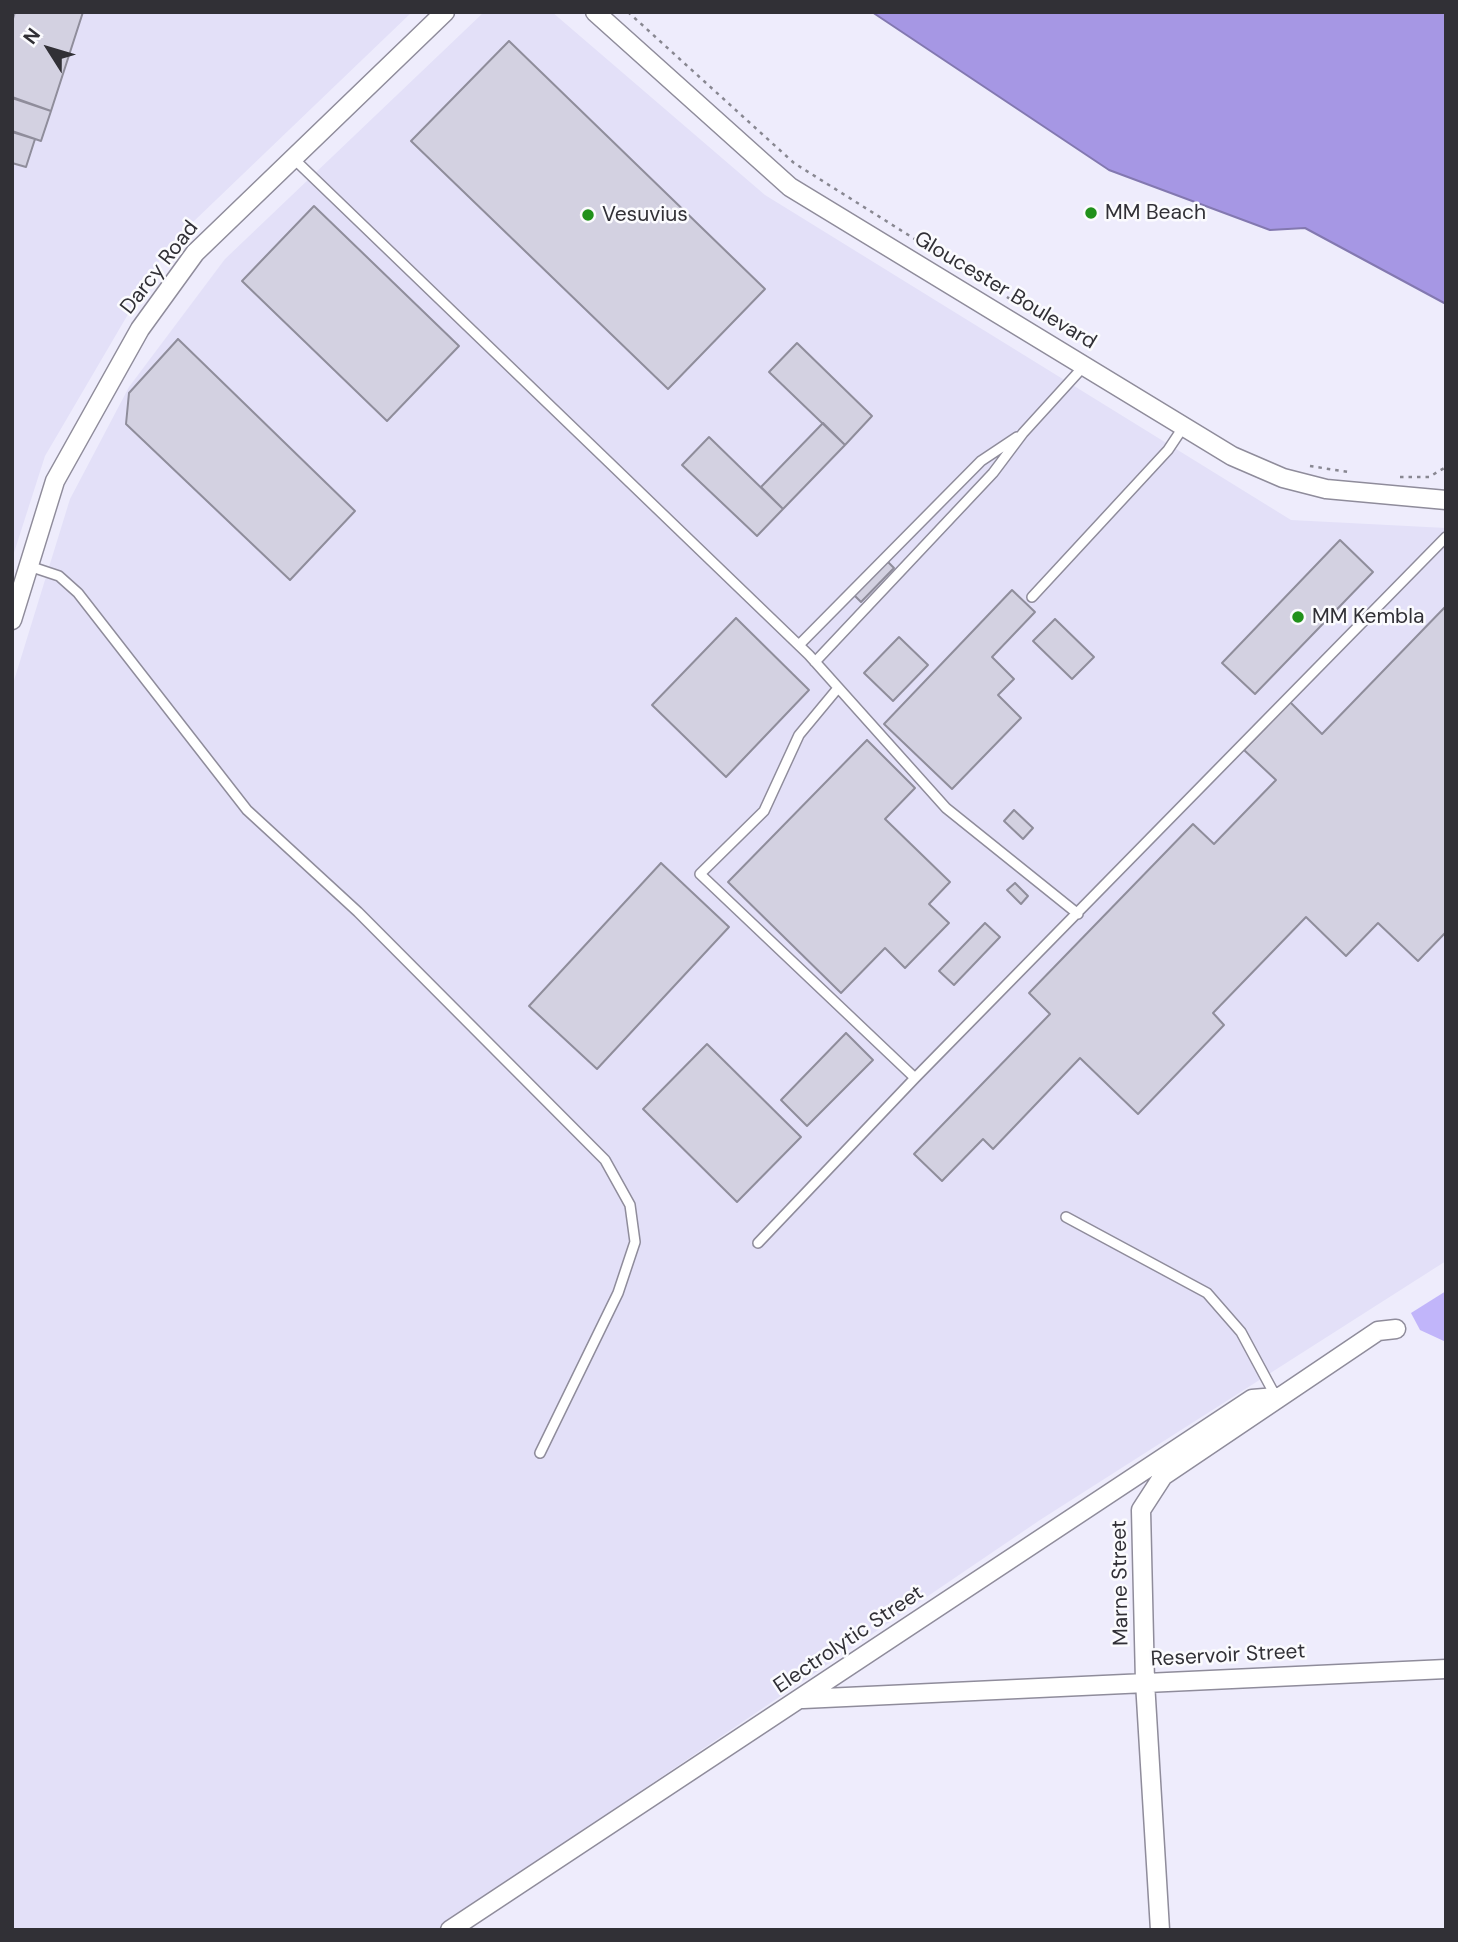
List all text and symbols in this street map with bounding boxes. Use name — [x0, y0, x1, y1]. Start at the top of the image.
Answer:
north arrow — [14, 14, 84, 84]
text: N — [18, 23, 46, 49]
place label: MM Beach — [1105, 200, 1206, 226]
place label: Vesuvius — [602, 202, 688, 228]
marker: MM Beach — [1083, 205, 1099, 221]
marker: Vesuvius — [580, 207, 596, 223]
street label: Darcy Road — [116, 216, 204, 320]
street label: Gloucester Boulevard — [909, 227, 1101, 355]
place label: MM Kembla — [1312, 604, 1424, 630]
marker: MM Kembla — [1290, 609, 1306, 625]
street label: Marne Street — [1107, 1520, 1135, 1646]
street label: Electrolytic Street — [769, 1581, 929, 1699]
street label: Reservoir Street — [1150, 1639, 1306, 1673]

